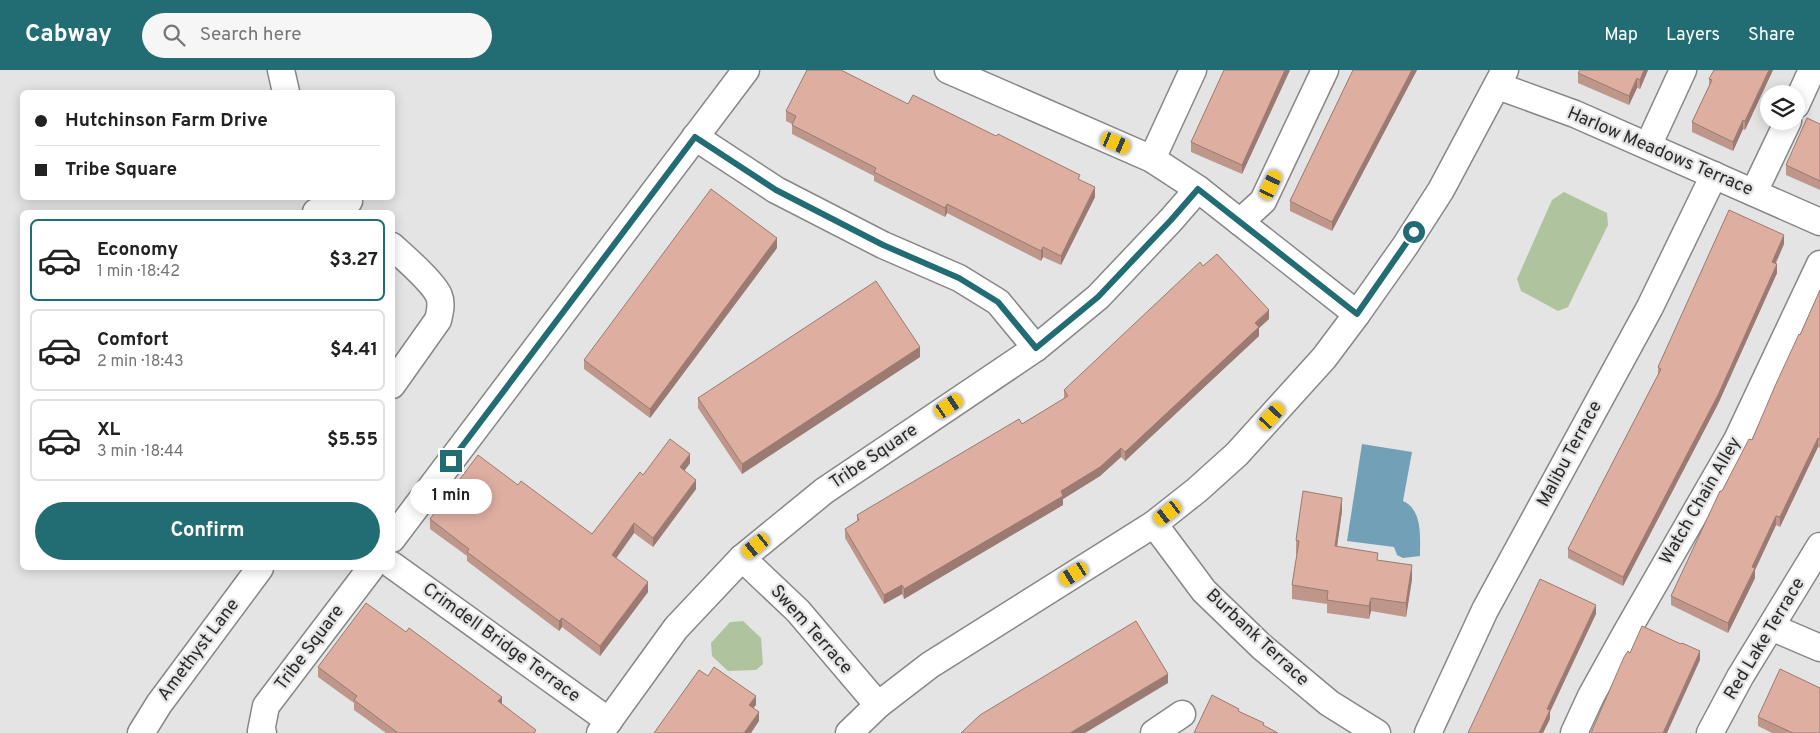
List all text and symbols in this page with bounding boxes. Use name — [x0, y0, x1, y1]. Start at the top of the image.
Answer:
search box — [142, 13, 492, 58]
text: Cabway — [25, 20, 112, 50]
icon: search — [160, 21, 188, 49]
text: Search here — [200, 23, 301, 47]
text: Map — [1604, 24, 1638, 47]
text: Layers — [1666, 24, 1720, 47]
text: Share — [1748, 24, 1795, 47]
map controls — [1760, 85, 1805, 130]
button: layers — [1760, 85, 1805, 130]
street label: Harlow Meadows Terrace — [1564, 102, 1756, 202]
text: Hutchinson Farm Drive — [65, 109, 268, 133]
car — [1099, 130, 1132, 156]
text: Tribe Square — [65, 158, 177, 182]
car — [1257, 168, 1284, 202]
route start — [1403, 221, 1425, 243]
icon: car — [37, 238, 82, 283]
text: Economy — [97, 238, 178, 262]
text: $3.27 — [329, 248, 378, 272]
text: 1 min · 18:42 — [97, 262, 180, 282]
icon: car — [37, 328, 82, 373]
text: Comfort — [97, 328, 169, 352]
text: $4.41 — [330, 338, 378, 362]
text: 2 min · 18:43 — [97, 352, 184, 372]
car — [932, 391, 965, 421]
street label: Malibu Terrace — [1532, 397, 1608, 511]
car — [1256, 400, 1287, 432]
icon: car — [37, 418, 82, 463]
text: XL — [97, 418, 120, 442]
street label: Tribe Square — [825, 419, 923, 495]
text: $5.55 — [327, 428, 378, 452]
street label: Watch Chain Alley — [1655, 433, 1747, 569]
text: 3 min · 18:44 — [97, 442, 184, 462]
route end — [440, 450, 462, 472]
callout: 1 min — [410, 478, 492, 514]
text: 1 min — [432, 486, 470, 506]
car — [1151, 498, 1184, 528]
button: Confirm — [35, 502, 380, 560]
car — [739, 531, 772, 561]
car — [1057, 560, 1090, 588]
street label: Red Lake Terrace — [1719, 574, 1811, 704]
street label: Crimdell Bridge Terrace — [418, 578, 584, 708]
street label: Swem Terrace — [765, 581, 857, 679]
street label: Burbank Terrace — [1200, 584, 1314, 692]
street label: Amethyst Lane — [153, 594, 245, 706]
street label: Tribe Square — [270, 601, 350, 695]

